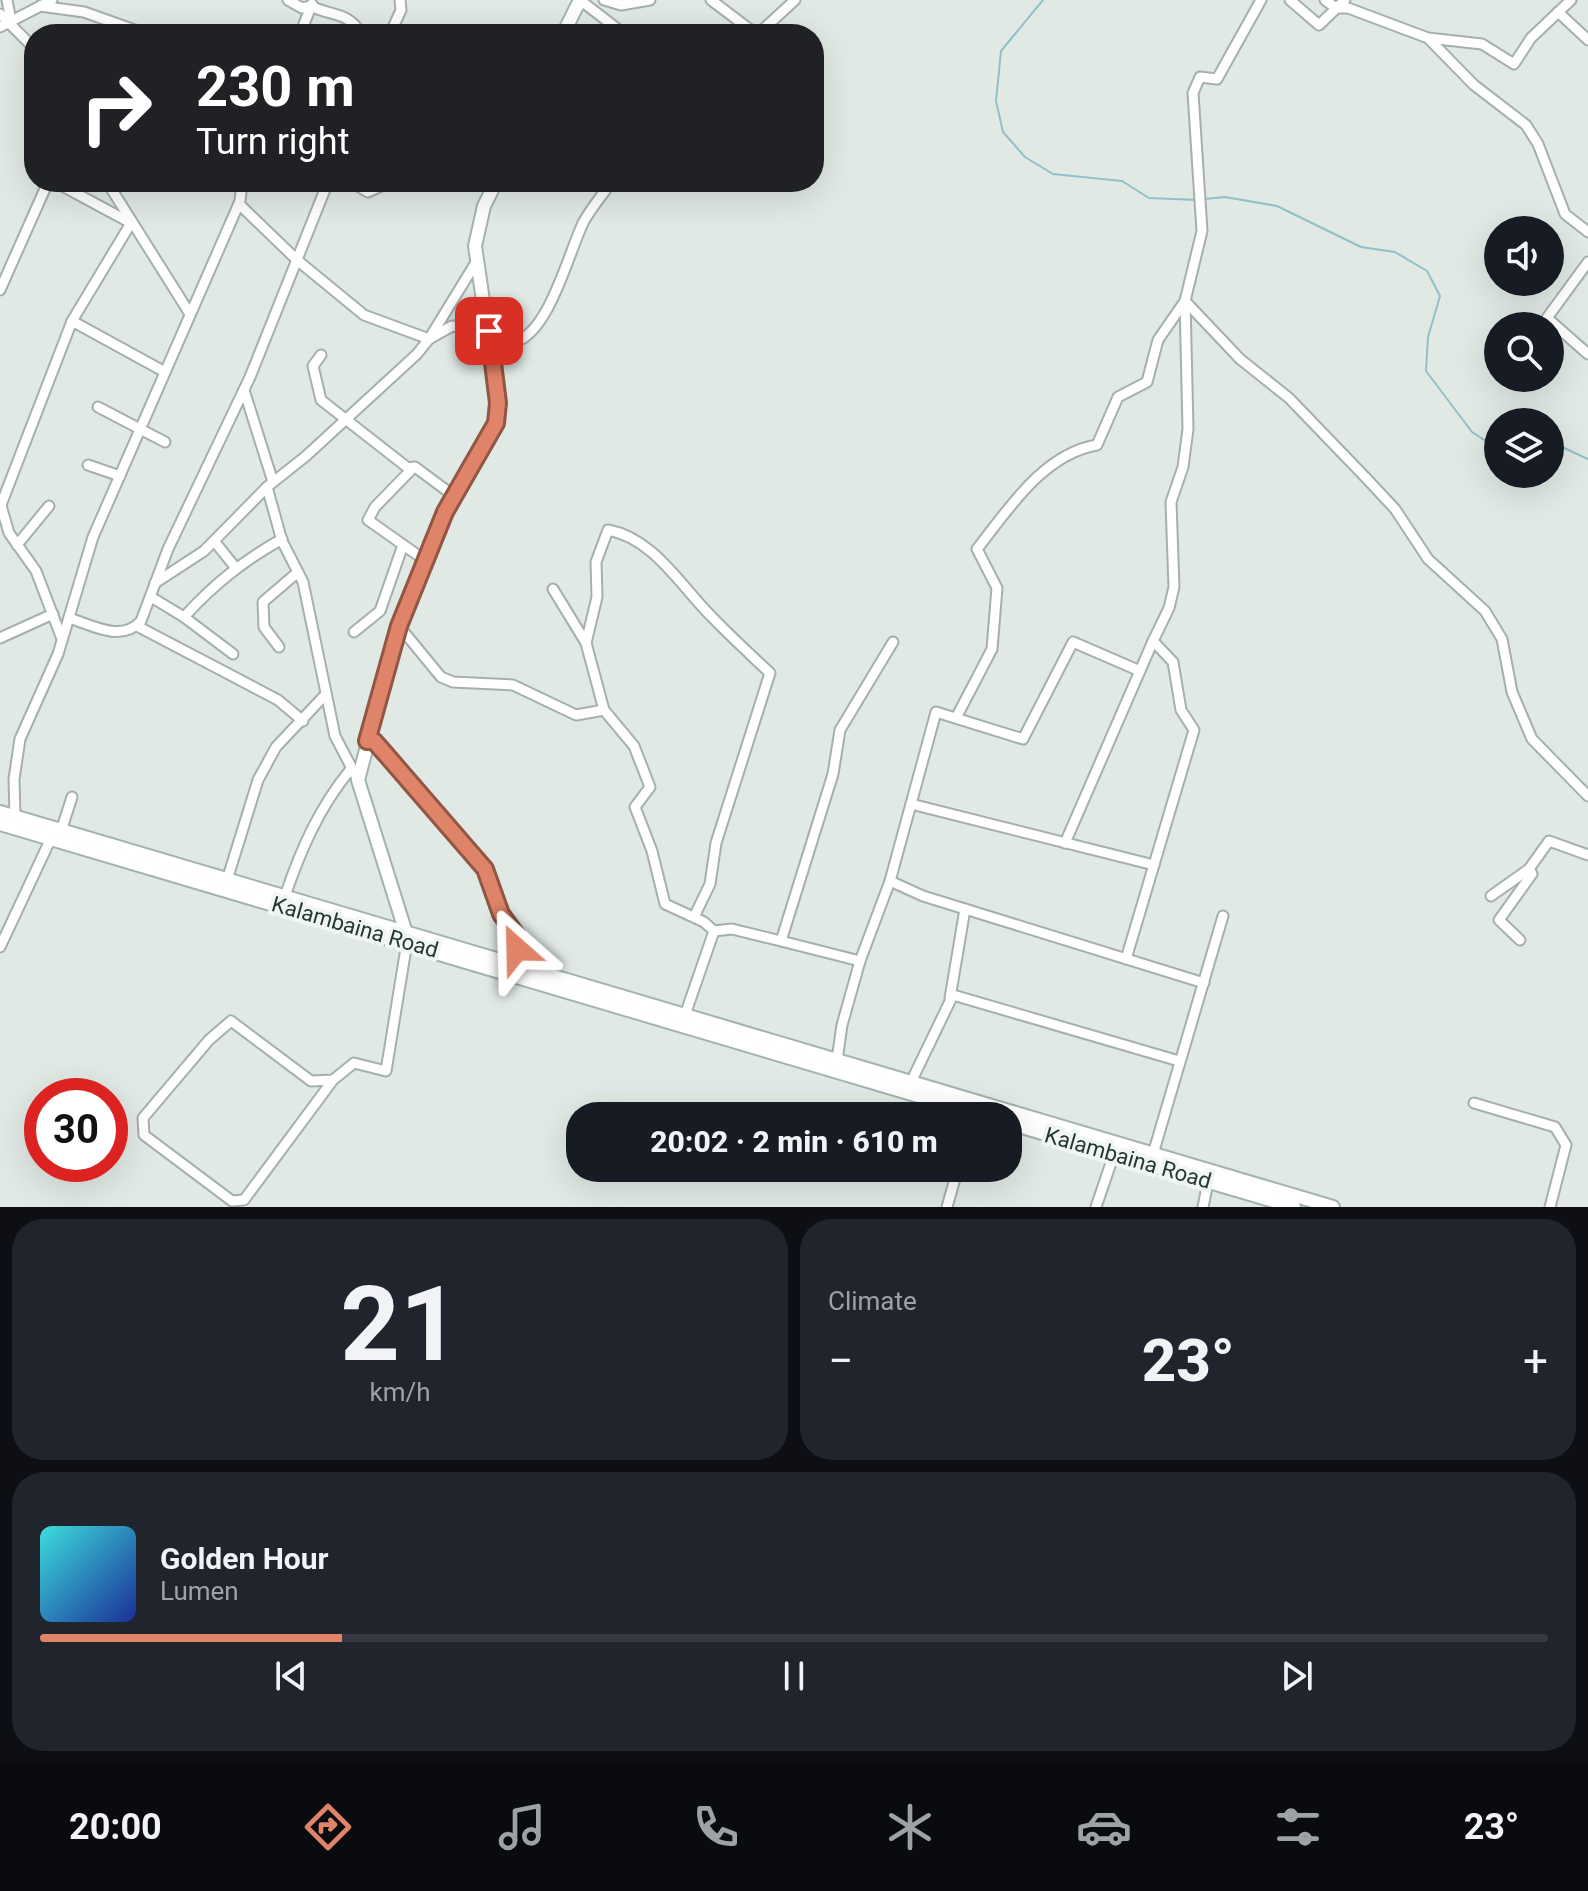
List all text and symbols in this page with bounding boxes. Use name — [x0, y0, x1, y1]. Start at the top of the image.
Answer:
text: 230 m — [196, 54, 355, 120]
icon: right — [64, 56, 168, 160]
text: Turn right — [196, 121, 349, 163]
map controls — [1484, 216, 1564, 488]
button: sound — [1484, 216, 1564, 296]
pin — [455, 297, 523, 365]
icon: arrive — [467, 309, 511, 353]
button: search — [1484, 312, 1564, 392]
button: layers — [1484, 408, 1564, 488]
street label: Kalambaina Road — [269, 891, 441, 963]
position arrow — [475, 907, 559, 991]
speed limit sign: 30 — [24, 1078, 128, 1182]
street label: Kalambaina Road — [1042, 1122, 1214, 1194]
text: 20:02 · 2 min · 610 m — [650, 1124, 938, 1159]
text: 21 — [340, 1264, 460, 1385]
text: Climate — [828, 1286, 917, 1316]
text: 23° — [1142, 1325, 1235, 1396]
text: − — [828, 1335, 853, 1387]
text: + — [1523, 1335, 1548, 1387]
text: km/h — [369, 1377, 431, 1407]
text: Golden Hour — [160, 1541, 329, 1576]
text: Lumen — [160, 1576, 239, 1606]
icon: previous — [269, 1654, 313, 1698]
icon: pause — [772, 1654, 816, 1698]
icon: next — [1275, 1654, 1319, 1698]
icon: directions — [300, 1799, 356, 1855]
icon: music — [494, 1799, 550, 1855]
icon: phone — [688, 1799, 744, 1855]
icon: climate — [882, 1799, 938, 1855]
icon: car — [1076, 1799, 1132, 1855]
icon: filters — [1270, 1799, 1326, 1855]
text: 20:00 — [69, 1806, 162, 1848]
text: 23° — [1464, 1806, 1519, 1848]

